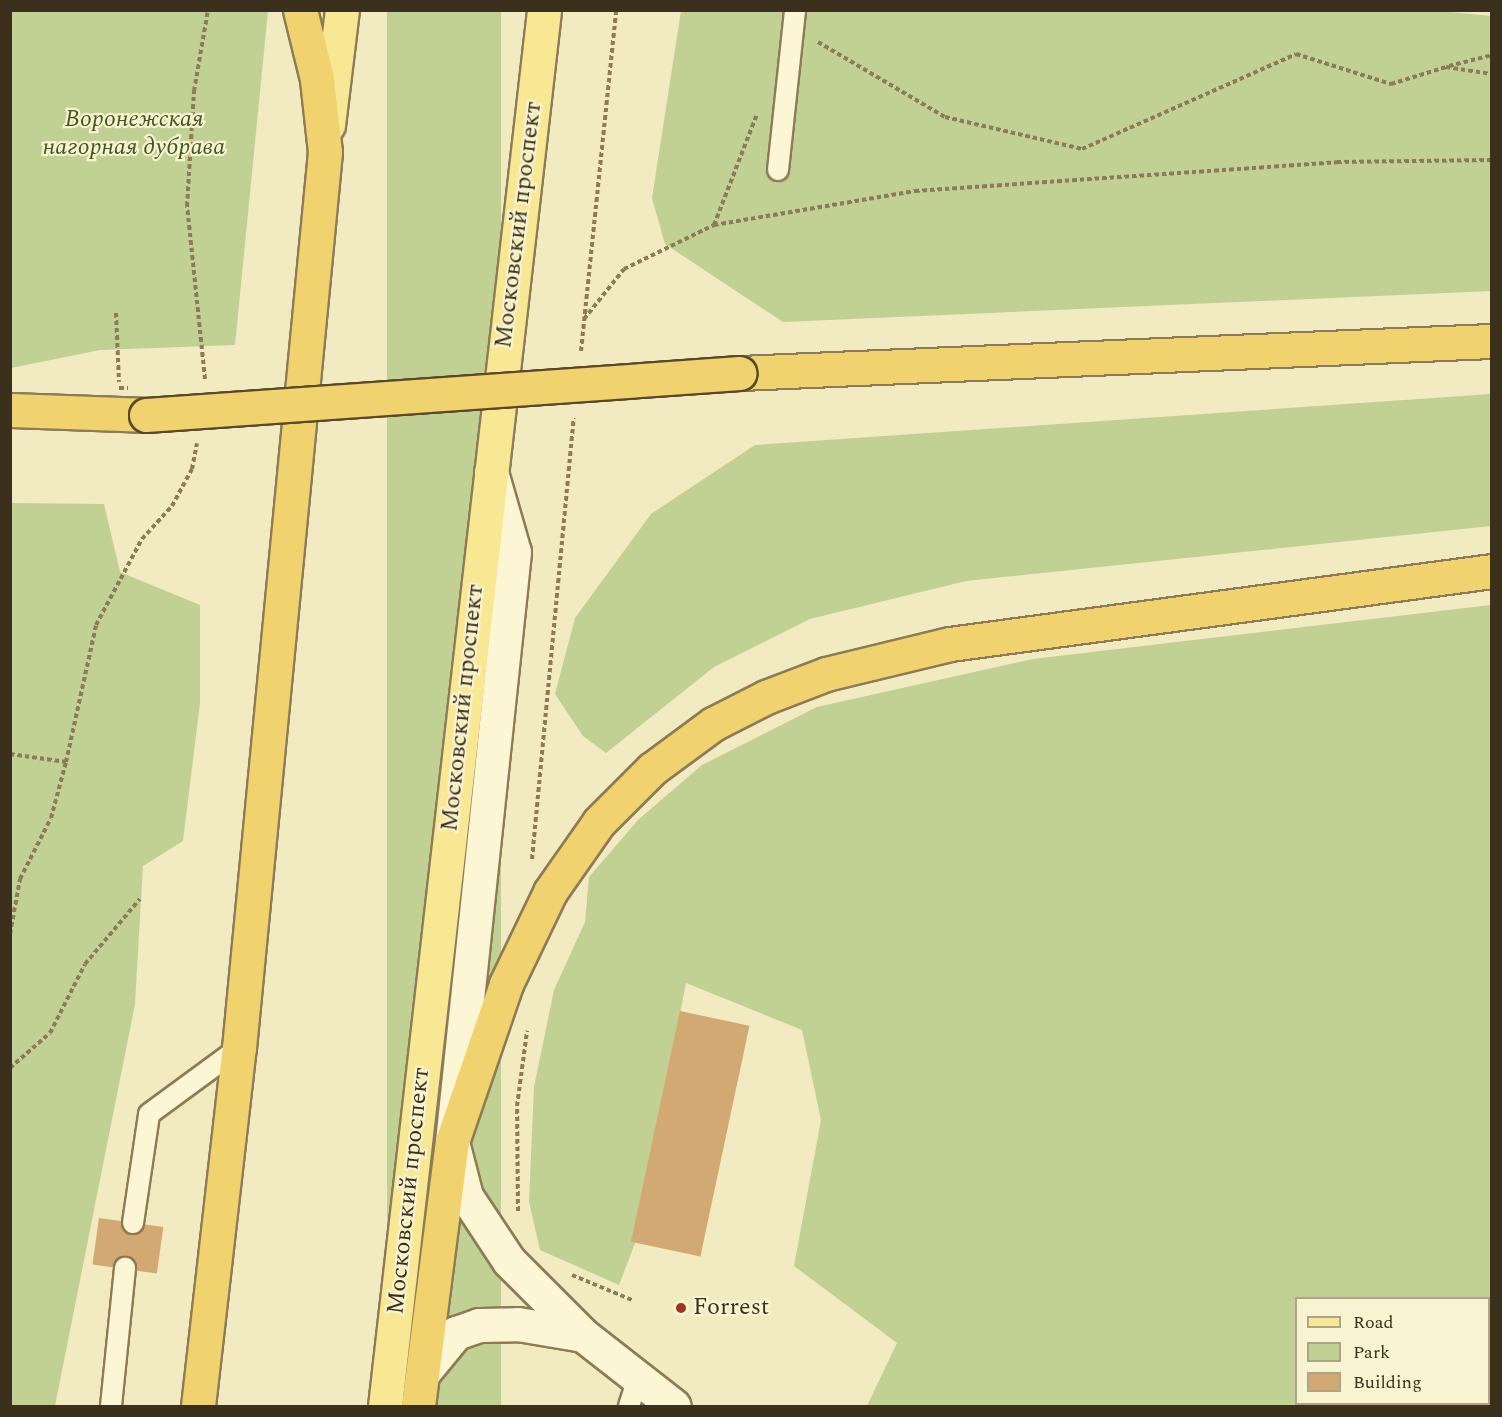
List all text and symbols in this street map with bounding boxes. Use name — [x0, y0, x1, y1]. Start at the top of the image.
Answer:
street label: Московский проспект — [490, 100, 548, 350]
park label: Воронежская нагорная дубрава — [43, 106, 225, 162]
street label: Московский проспект — [436, 583, 490, 833]
street label: Московский проспект — [382, 1066, 436, 1316]
place label: Forrest — [693, 1294, 769, 1322]
legend — [1295, 1297, 1490, 1405]
marker: Forrest — [674, 1301, 688, 1315]
text: Road — [1353, 1309, 1394, 1336]
text: Park — [1353, 1339, 1390, 1366]
text: Building — [1353, 1369, 1422, 1396]

